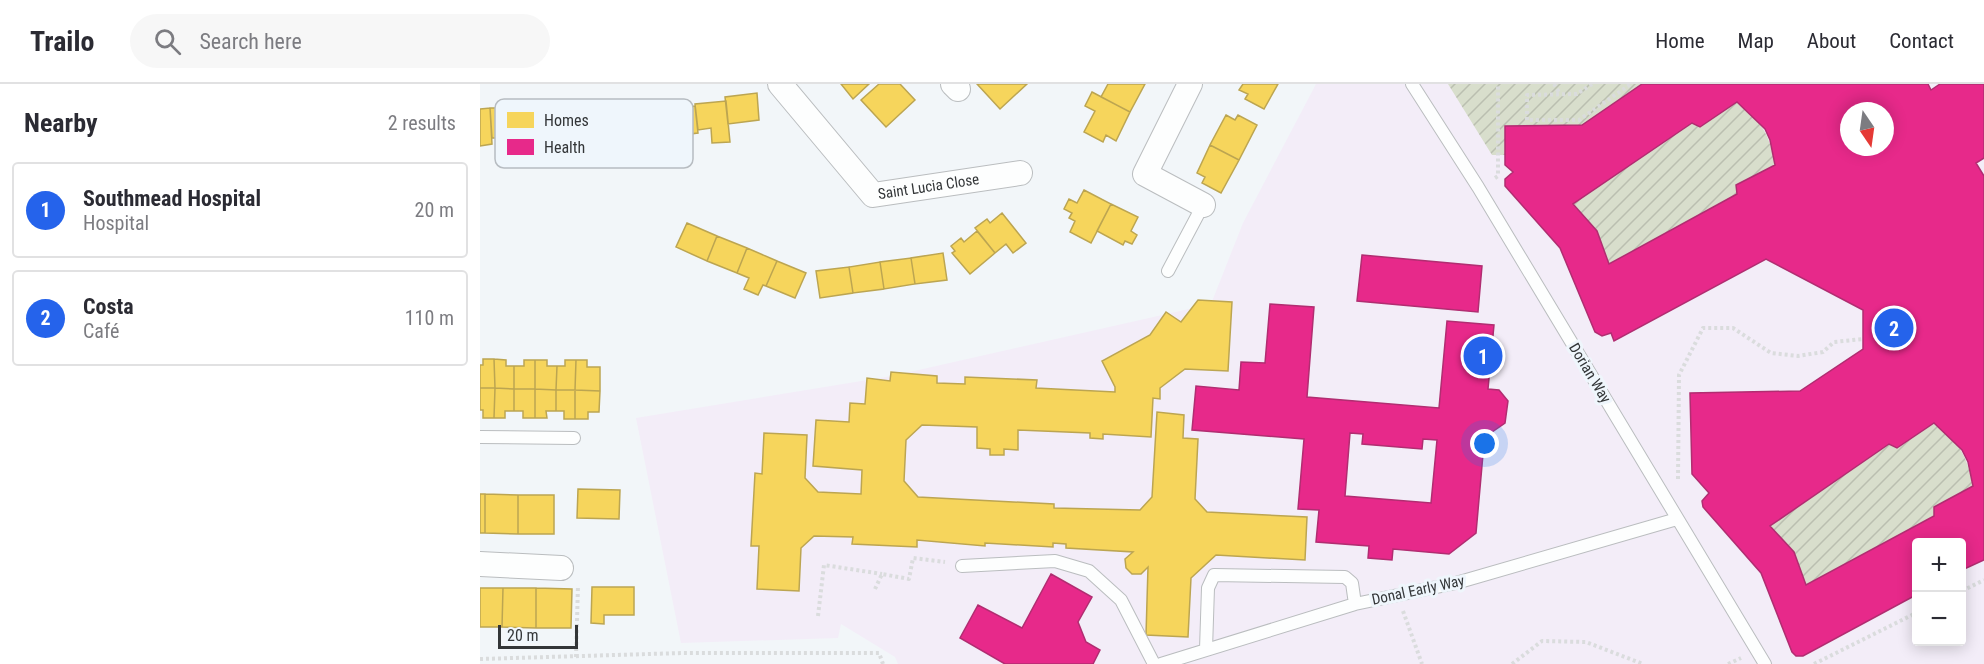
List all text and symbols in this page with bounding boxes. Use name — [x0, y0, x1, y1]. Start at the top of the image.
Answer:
search box — [130, 14, 550, 68]
text: Trailo — [30, 25, 94, 58]
icon: search — [151, 25, 184, 58]
text: Search here — [199, 29, 302, 54]
text: Home — [1655, 29, 1705, 53]
text: Map — [1738, 29, 1774, 53]
text: About — [1807, 29, 1856, 53]
text: Contact — [1889, 29, 1954, 53]
legend — [495, 99, 693, 168]
north arrow — [1840, 102, 1894, 156]
text: Nearby — [24, 108, 98, 138]
text: 2 results — [388, 111, 456, 135]
text: Homes — [544, 111, 589, 130]
text: Health — [544, 138, 585, 157]
street label: Saint Lucia Close — [877, 170, 980, 203]
text: Southmead Hospital — [83, 186, 261, 211]
text: 1 — [40, 198, 51, 222]
text: 20 m — [415, 198, 454, 222]
text: Hospital — [83, 211, 149, 235]
text: Costa — [83, 294, 134, 319]
text: 2 — [40, 306, 51, 330]
text: 110 m — [405, 306, 454, 330]
pin: 2 — [1874, 306, 1914, 350]
text: Café — [83, 319, 119, 343]
pin: 1 — [1464, 334, 1502, 378]
street label: Dorian Way — [1565, 340, 1615, 406]
your location — [1470, 429, 1499, 458]
map controls — [1912, 538, 1966, 646]
button: + — [1912, 538, 1966, 592]
street label: Donal Early Way — [1370, 571, 1466, 609]
button: − — [1912, 592, 1966, 646]
scale bar — [498, 622, 578, 650]
text: 20 m — [507, 626, 539, 645]

